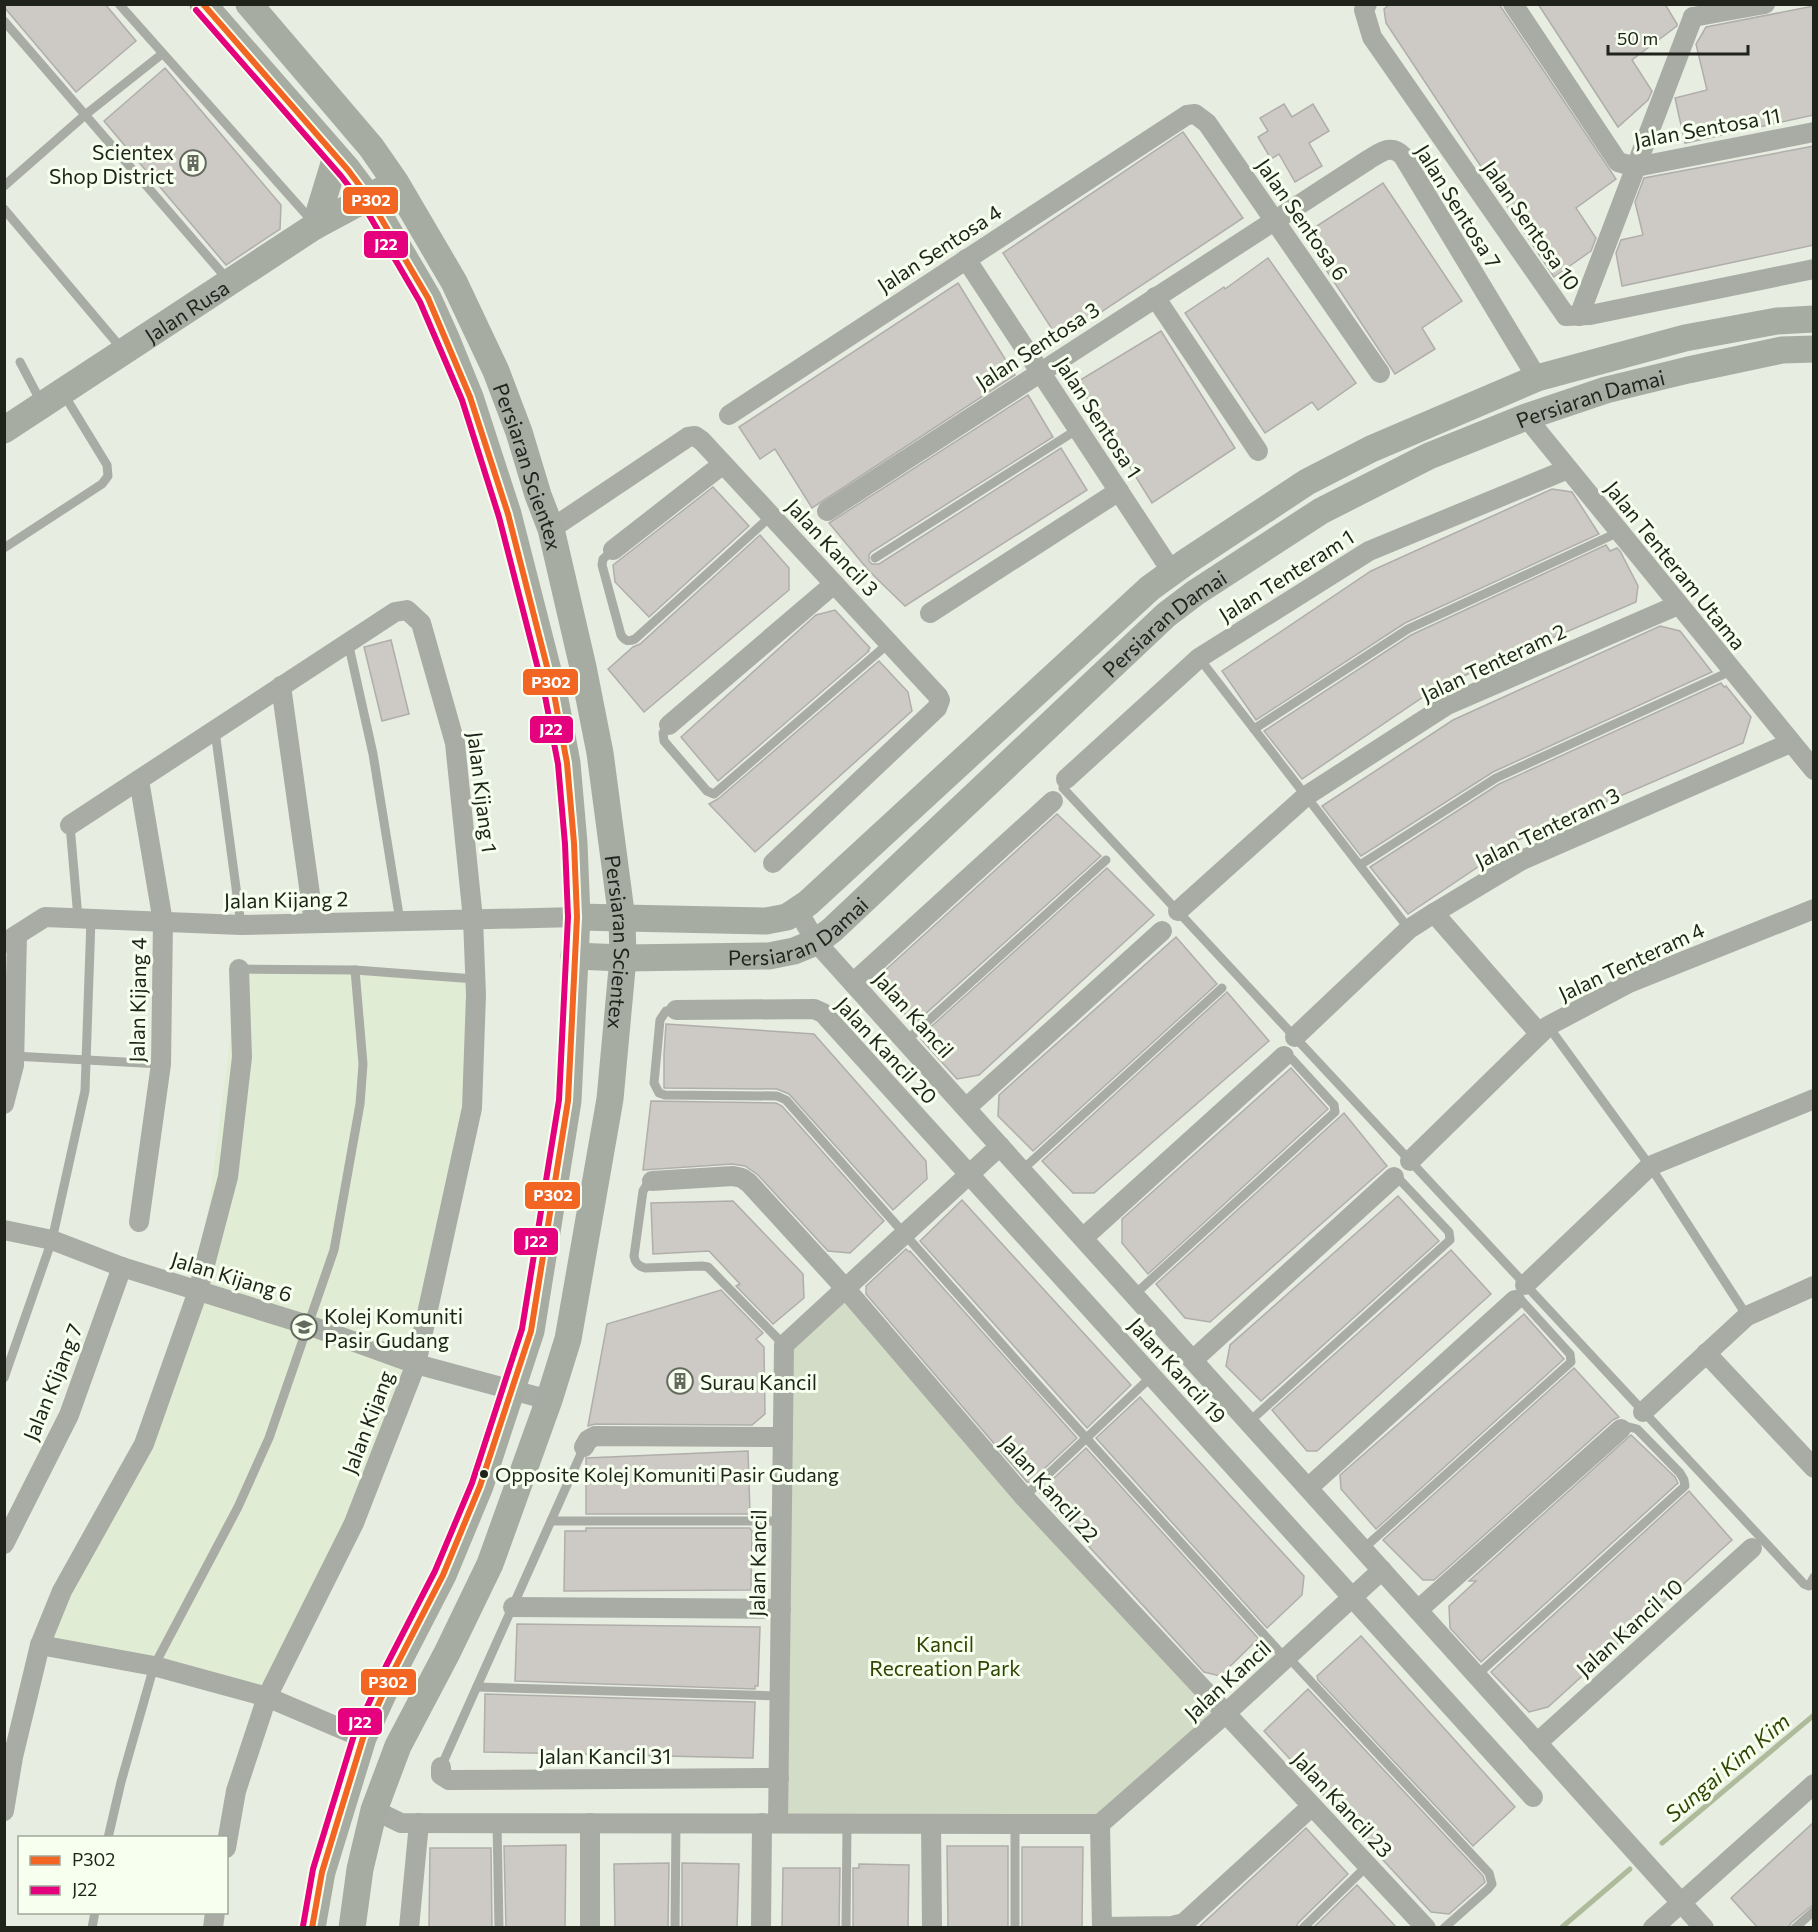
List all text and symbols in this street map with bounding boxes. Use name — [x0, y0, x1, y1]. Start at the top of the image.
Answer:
scale bar — [1608, 18, 1748, 56]
text: 50 m — [1617, 27, 1658, 49]
street label: Jalan Sentosa 11 — [1632, 102, 1782, 152]
place label: Scientex Shop District — [49, 139, 174, 188]
street label: Jalan Sentosa 7 — [1411, 139, 1507, 273]
building icon: Scientex Shop District — [178, 148, 208, 178]
street label: Jalan Sentosa 6 — [1252, 153, 1354, 285]
street label: Jalan Sentosa 10 — [1478, 155, 1586, 295]
line badge: P302 — [342, 186, 399, 215]
text: P302 — [351, 190, 391, 209]
street label: Jalan Sentosa 4 — [872, 198, 1006, 297]
line badge: J22 — [363, 230, 409, 259]
text: J22 — [374, 234, 398, 253]
street label: Jalan Rusa — [139, 274, 233, 347]
street label: Jalan Sentosa 3 — [971, 296, 1103, 394]
street label: Jalan Sentosa 1 — [1051, 352, 1147, 482]
street label: Persiaran Damai — [1512, 364, 1667, 432]
street label: Persiaran Scientex — [489, 379, 568, 552]
street label: Jalan Tenteram Utama — [1600, 476, 1752, 654]
street label: Jalan Kancil 3 — [782, 493, 884, 601]
street label: Jalan Tenteram 1 — [1214, 523, 1358, 627]
street label: Persiaran Damai — [1097, 564, 1231, 681]
street label: Jalan Tenteram 2 — [1417, 617, 1569, 707]
line badge: P302 — [522, 668, 579, 696]
text: P302 — [531, 672, 571, 691]
line badge: J22 — [529, 715, 574, 744]
text: J22 — [539, 719, 563, 738]
street label: Jalan Kijang 1 — [463, 730, 503, 854]
street label: Jalan Tenteram 3 — [1471, 781, 1623, 873]
street label: Persiaran Scientex — [601, 853, 636, 1030]
street label: Jalan Kijang 2 — [224, 885, 348, 913]
street label: Persiaran Damai — [728, 891, 872, 969]
street label: Jalan Tenteram 4 — [1554, 916, 1708, 1006]
street label: Jalan Kijang 4 — [123, 937, 151, 1063]
street label: Jalan Kancil — [869, 966, 959, 1062]
street label: Jalan Kancil 20 — [831, 991, 943, 1109]
line badge: P302 — [524, 1181, 581, 1210]
text: P302 — [533, 1185, 573, 1204]
line badge: J22 — [513, 1227, 559, 1256]
text: J22 — [524, 1231, 548, 1250]
street label: Jalan Kijang 6 — [168, 1246, 296, 1306]
place label: Kolej Komuniti Pasir Gudang — [324, 1303, 463, 1352]
school or university icon: Kolej Komuniti Pasir Gudang — [289, 1312, 319, 1342]
street label: Jalan Kancil 19 — [1124, 1312, 1232, 1428]
street label: Jalan Kijang 7 — [17, 1320, 87, 1444]
building icon: Surau Kancil — [665, 1366, 695, 1396]
street label: Jalan Kijang — [336, 1367, 398, 1477]
place label: Surau Kancil — [700, 1369, 817, 1394]
street label: Jalan Kancil 22 — [996, 1429, 1104, 1547]
place label: Opposite Kolej Komuniti Pasir Gudang — [495, 1462, 839, 1486]
marker: Opposite Kolej Komuniti Pasir Gudang — [478, 1468, 490, 1480]
street label: Jalan Kancil — [744, 1509, 770, 1617]
street label: Jalan Kancil 10 — [1571, 1573, 1687, 1681]
park label: Kancil Recreation Park — [869, 1631, 1021, 1680]
street label: Jalan Kancil — [1179, 1635, 1275, 1725]
line badge: P302 — [360, 1668, 417, 1696]
text: P302 — [368, 1672, 408, 1691]
line badge: J22 — [337, 1707, 383, 1736]
water label: Sungai Kim Kim — [1659, 1707, 1795, 1827]
text: J22 — [348, 1712, 372, 1731]
street label: Jalan Kancil 31 — [539, 1743, 671, 1768]
street label: Jalan Kancil 23 — [1288, 1746, 1398, 1862]
legend — [18, 1836, 228, 1914]
text: P302 — [72, 1848, 115, 1870]
text: J22 — [72, 1878, 97, 1900]

